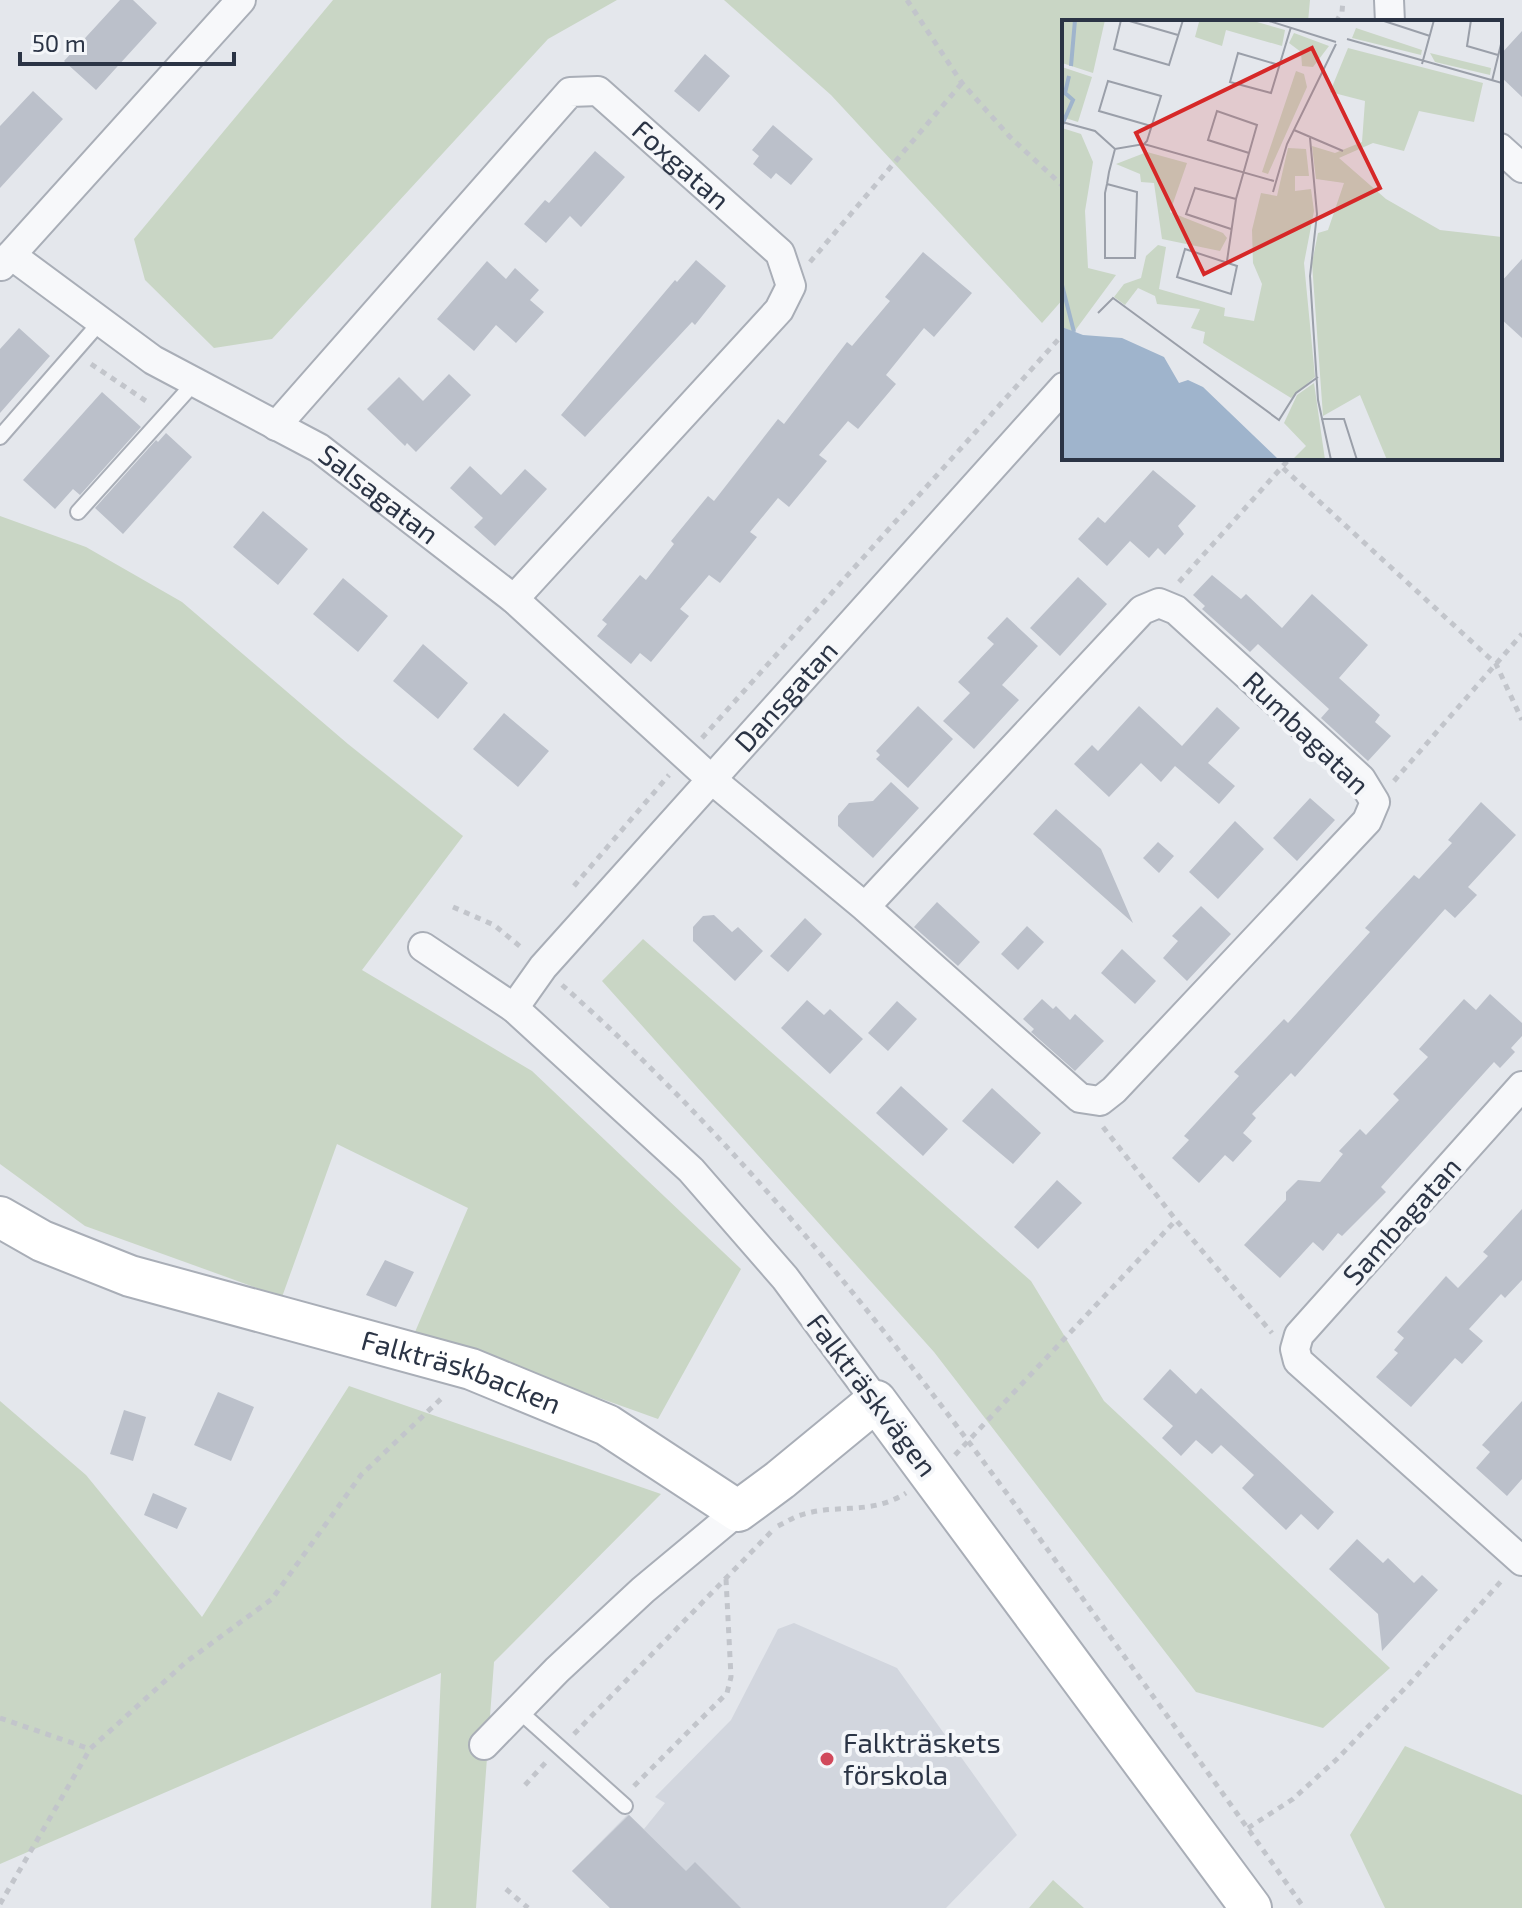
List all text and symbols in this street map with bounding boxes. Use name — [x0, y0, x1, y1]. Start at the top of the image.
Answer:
scale bar — [20, 16, 234, 66]
inset map — [1062, 20, 1502, 460]
text: 50 m — [32, 28, 86, 57]
street label: Foxgatan — [626, 112, 737, 216]
street label: Salsagatan — [313, 436, 446, 550]
street label: Dansgatan — [727, 633, 844, 758]
street label: Rumbagatan — [1237, 664, 1377, 801]
street label: Sambagatan — [1335, 1149, 1467, 1291]
street label: Falkträskvägen — [801, 1306, 945, 1483]
street label: Falkträskbacken — [358, 1322, 566, 1420]
place label: Falkträskets förskola — [843, 1725, 1001, 1791]
marker: Falkträskets förskola — [818, 1750, 836, 1768]

